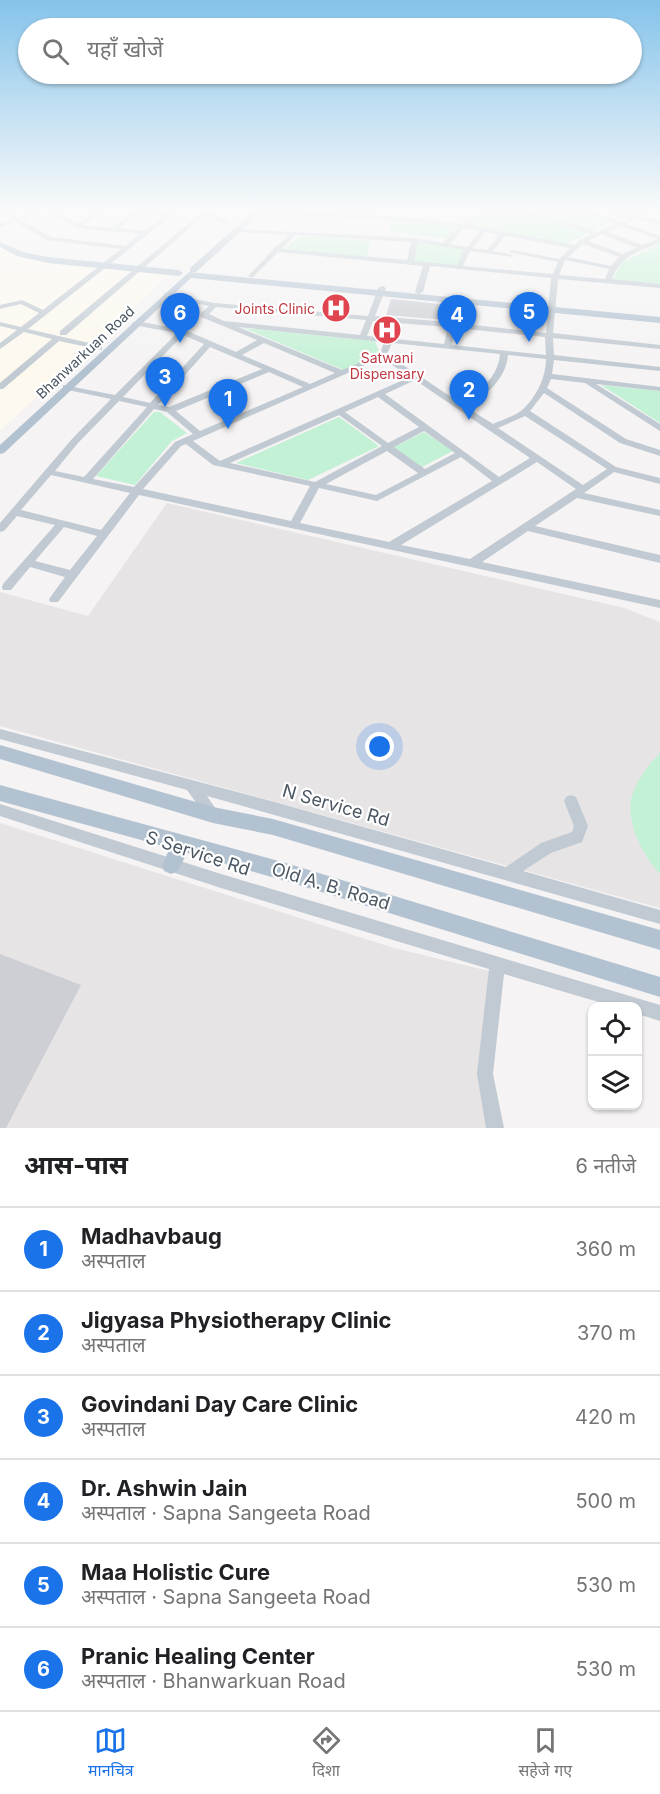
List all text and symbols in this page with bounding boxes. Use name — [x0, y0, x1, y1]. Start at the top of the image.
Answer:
search box — [18, 18, 642, 84]
icon: search — [39, 35, 72, 68]
text: यहाँ खोजें — [87, 36, 163, 62]
hospital icon: Joints Clinic — [320, 292, 352, 324]
pin: 5 — [510, 292, 548, 342]
pin: 6 — [160, 294, 200, 343]
pin: 4 — [438, 296, 476, 345]
place label: Joints Clinic — [235, 300, 315, 317]
street label: Bhanwarkuan Road — [32, 302, 138, 402]
hospital icon: Satwani Dispensary — [371, 314, 403, 346]
place label: Satwani Dispensary — [350, 349, 424, 382]
pin: 3 — [146, 358, 184, 407]
pin: 2 — [450, 370, 488, 420]
pin: 1 — [208, 380, 248, 429]
your location — [365, 732, 394, 761]
street label: N Service Rd — [280, 780, 392, 830]
street label: S Service Rd — [143, 826, 253, 880]
street label: Old A. B. Road — [269, 858, 393, 914]
map controls — [588, 1002, 642, 1110]
button: locate — [588, 1002, 642, 1056]
button: layers — [588, 1056, 642, 1110]
text: आस-पास — [24, 1149, 128, 1180]
text: 6 नतीजे — [575, 1154, 636, 1178]
text: Madhavbaug — [81, 1223, 222, 1249]
text: 1 — [39, 1237, 48, 1261]
text: 360 m — [575, 1237, 636, 1261]
text: अस्पताल — [81, 1249, 146, 1273]
text: Jigyasa Physiotherapy Clinic — [81, 1307, 392, 1333]
text: 2 — [37, 1321, 50, 1345]
text: 370 m — [577, 1321, 636, 1345]
text: अस्पताल — [81, 1333, 146, 1357]
text: Govindani Day Care Clinic — [81, 1391, 358, 1417]
text: 3 — [37, 1405, 50, 1429]
text: 420 m — [575, 1405, 636, 1429]
text: अस्पताल — [81, 1417, 146, 1441]
text: Dr. Ashwin Jain — [81, 1475, 247, 1501]
text: 4 — [37, 1489, 50, 1513]
text: 500 m — [575, 1489, 636, 1513]
text: अस्पताल · Sapna Sangeeta Road — [81, 1501, 371, 1525]
text: Maa Holistic Cure — [81, 1559, 270, 1585]
text: 5 — [37, 1573, 50, 1597]
text: 530 m — [576, 1573, 636, 1597]
text: अस्पताल · Sapna Sangeeta Road — [81, 1585, 371, 1609]
text: Pranic Healing Center — [81, 1643, 315, 1669]
text: 6 — [37, 1657, 50, 1681]
text: 530 m — [576, 1657, 636, 1681]
text: अस्पताल · Bhanwarkuan Road — [81, 1669, 346, 1693]
tab: मानचित्र — [88, 1724, 134, 1783]
tab: दिशा — [310, 1724, 343, 1783]
tab: सहेजे गए — [519, 1724, 572, 1783]

